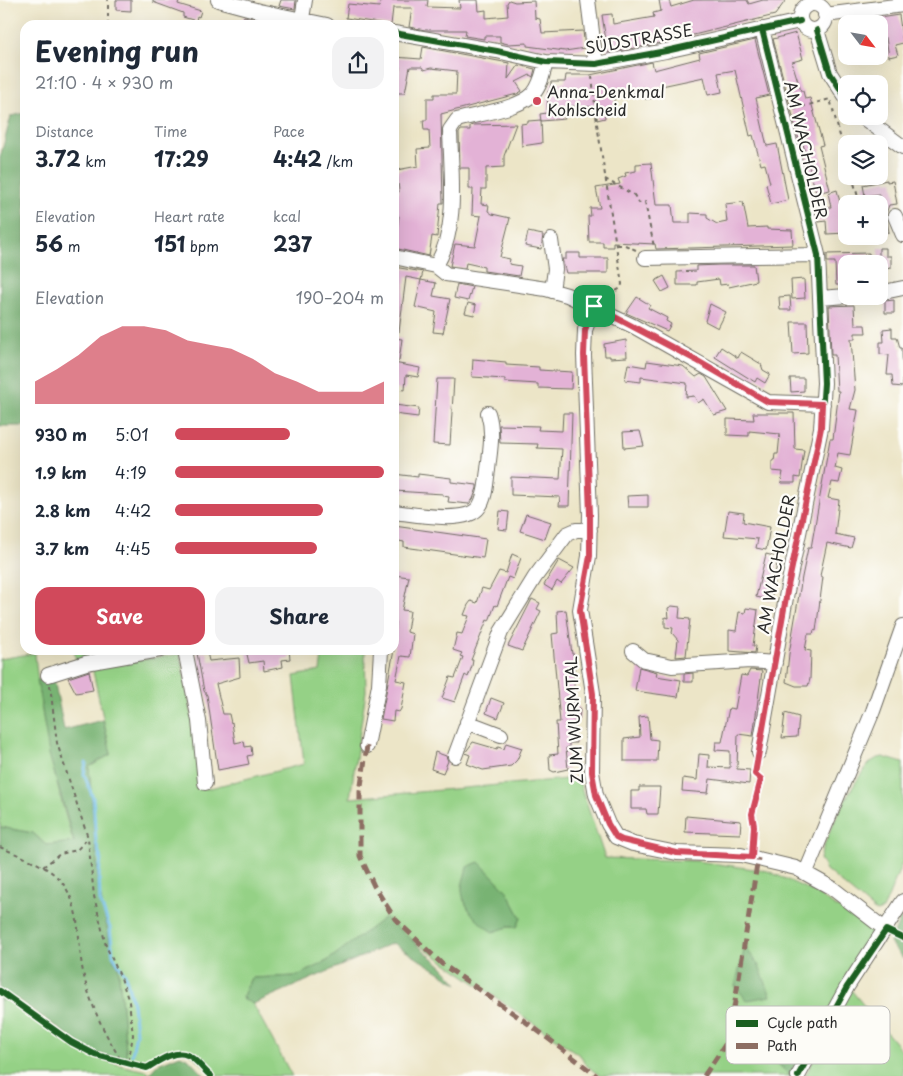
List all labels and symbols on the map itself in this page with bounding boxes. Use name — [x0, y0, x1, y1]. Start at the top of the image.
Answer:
north arrow — [838, 15, 888, 65]
street label: SÜDSTRASSE — [583, 17, 695, 59]
street label: AM WACHOLDER — [779, 78, 835, 221]
place label: Anna-Denkmal Kohlscheid — [547, 79, 665, 121]
marker: Anna-Denkmal Kohlscheid — [531, 95, 543, 107]
pin — [573, 285, 615, 327]
street label: AM WACHOLDER — [750, 492, 800, 635]
street label: ZUM WURMTAL — [558, 656, 588, 785]
legend — [726, 1006, 890, 1064]
text: Cycle path — [767, 1012, 838, 1033]
text: Path — [767, 1035, 797, 1056]

